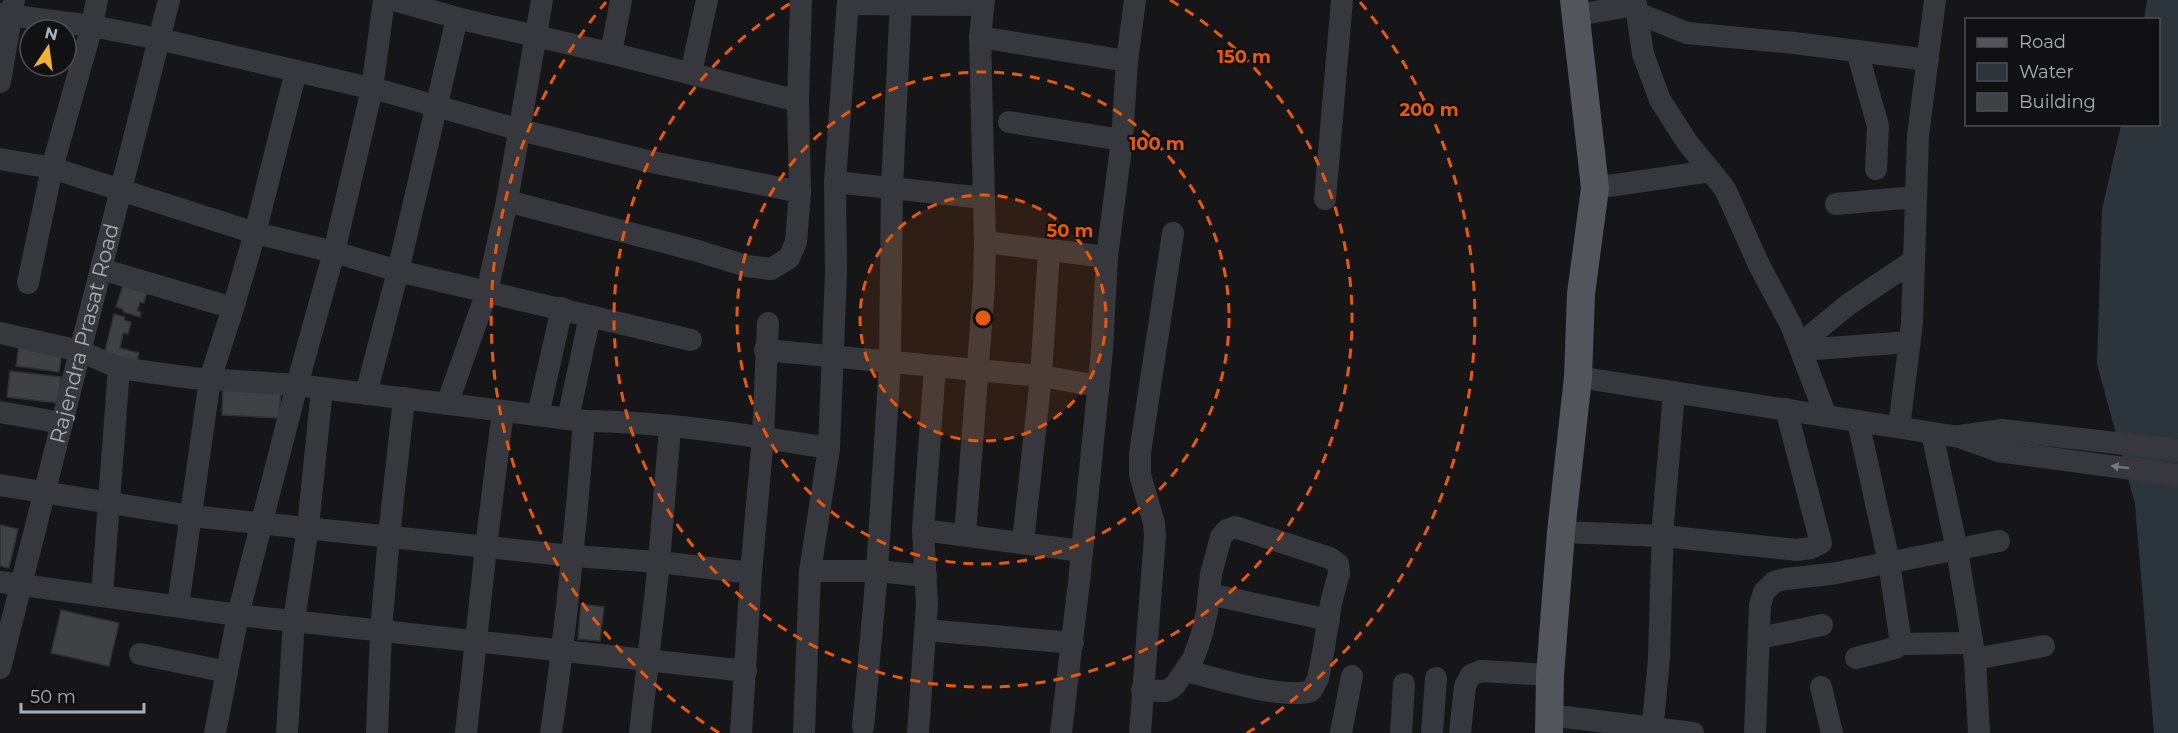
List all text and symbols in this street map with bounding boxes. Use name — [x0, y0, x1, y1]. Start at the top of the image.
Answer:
north arrow — [18, 18, 78, 78]
legend — [1965, 18, 2160, 126]
text: N — [43, 23, 60, 45]
text: Road — [2019, 31, 2066, 53]
text: 150 m — [1217, 46, 1271, 68]
text: Water — [2019, 61, 2074, 83]
text: Building — [2019, 91, 2096, 113]
text: 200 m — [1399, 99, 1459, 121]
text: 100 m — [1129, 133, 1185, 155]
text: 50 m — [1047, 220, 1093, 242]
street label: Rajendra Prasat Road — [44, 221, 124, 446]
centre of rings — [973, 308, 993, 328]
one-way arrow — [2110, 463, 2129, 472]
scale bar — [21, 676, 144, 714]
text: 50 m — [30, 686, 76, 708]

